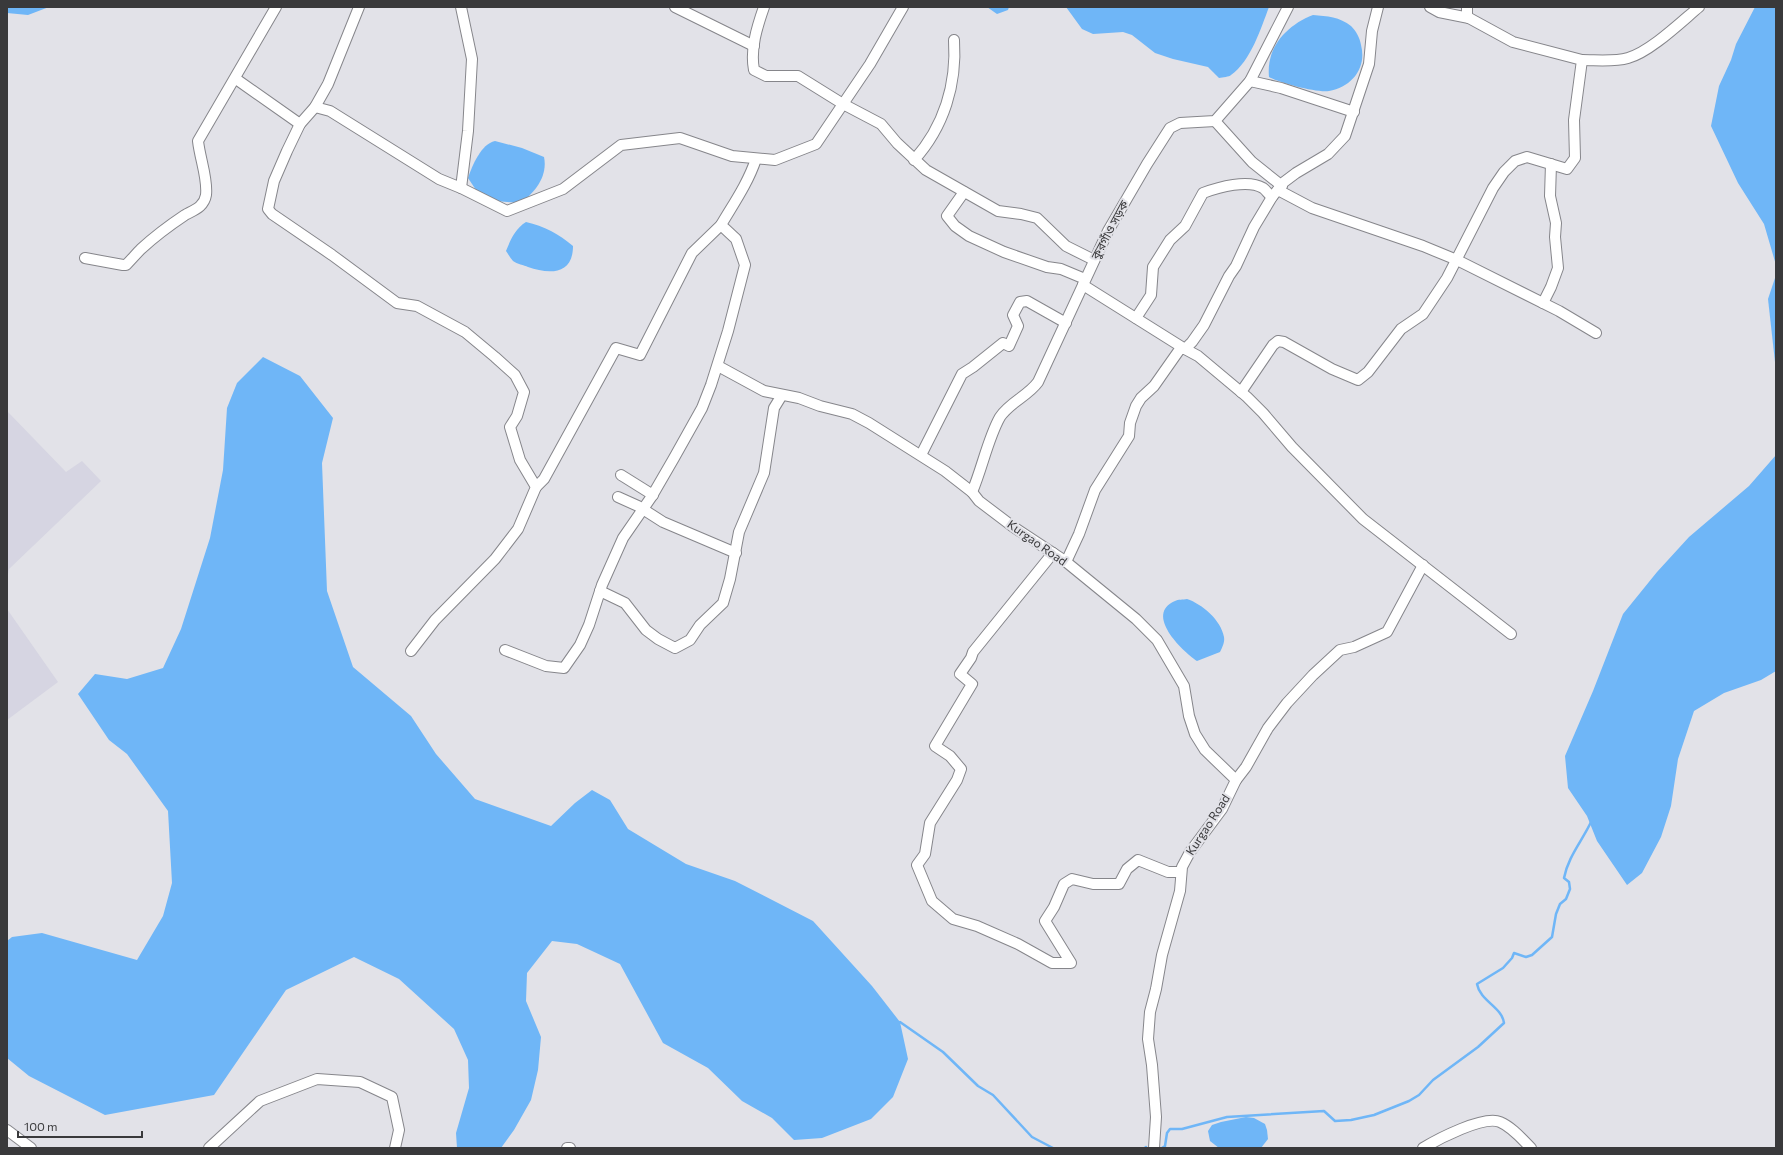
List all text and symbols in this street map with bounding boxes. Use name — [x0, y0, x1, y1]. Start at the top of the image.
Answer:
street label: কুরগাঁও সড়ক — [1087, 197, 1132, 263]
street label: Kurgao Road — [1005, 516, 1070, 568]
street label: Kurgao Road — [1182, 791, 1232, 857]
scale bar — [18, 1113, 142, 1139]
text: 100 m — [24, 1119, 58, 1133]

